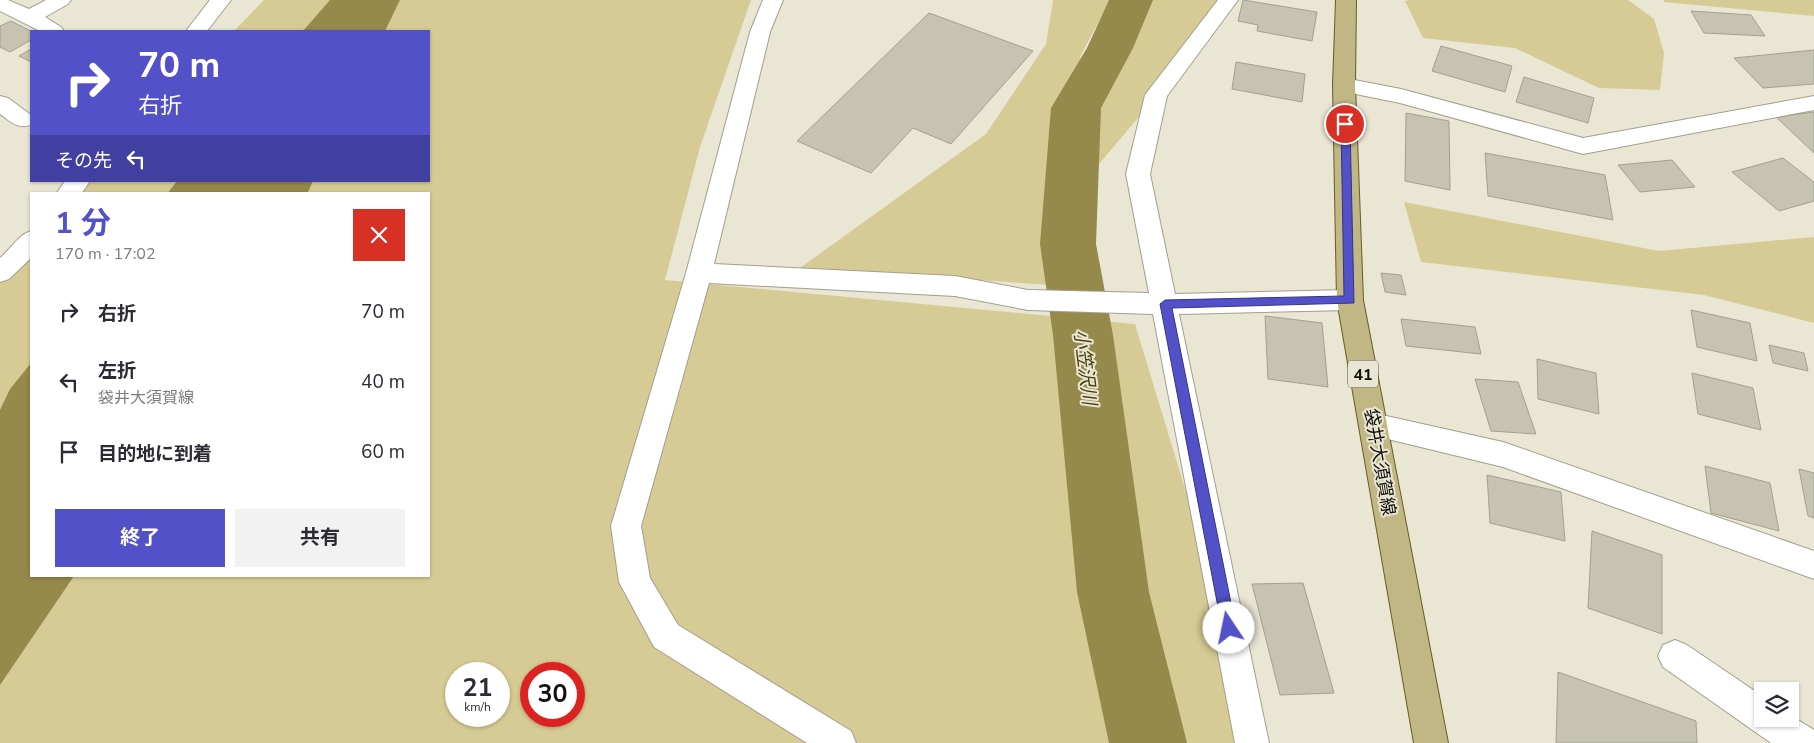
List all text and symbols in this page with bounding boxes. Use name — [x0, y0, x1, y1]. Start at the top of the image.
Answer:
text: 70 m — [138, 42, 220, 89]
icon: right — [55, 50, 120, 115]
text: 右折 — [138, 91, 182, 121]
pin — [1324, 103, 1366, 145]
icon: arrive — [1331, 110, 1359, 138]
icon: left — [122, 145, 150, 173]
text: その先 — [55, 148, 112, 174]
text: 1 分 — [55, 203, 111, 244]
button: close — [353, 209, 405, 261]
text: 170 m · 17:02 — [55, 243, 156, 265]
icon: right — [55, 298, 83, 326]
text: 70 m — [361, 299, 405, 325]
text: 右折 — [98, 301, 136, 327]
water label: 小笠沢川 — [1067, 328, 1103, 408]
text: 左折 — [98, 358, 136, 384]
road number: 41 — [1348, 360, 1378, 388]
icon: left — [55, 368, 83, 396]
text: 40 m — [361, 369, 405, 395]
text: 袋井大須賀線 — [98, 387, 194, 409]
street label: 袋井大須賀線 — [1359, 407, 1401, 517]
icon: arrive — [55, 438, 83, 466]
text: 60 m — [361, 439, 405, 465]
text: 目的地に到着 — [98, 441, 212, 467]
button: 終了 — [55, 509, 225, 567]
button: 共有 — [235, 509, 405, 567]
position arrow — [1202, 601, 1254, 653]
speed limit sign: 30 — [520, 662, 585, 727]
text: 21 — [462, 671, 493, 705]
map controls — [1754, 682, 1799, 727]
button: layers — [1754, 682, 1799, 727]
text: km/h — [464, 699, 491, 715]

